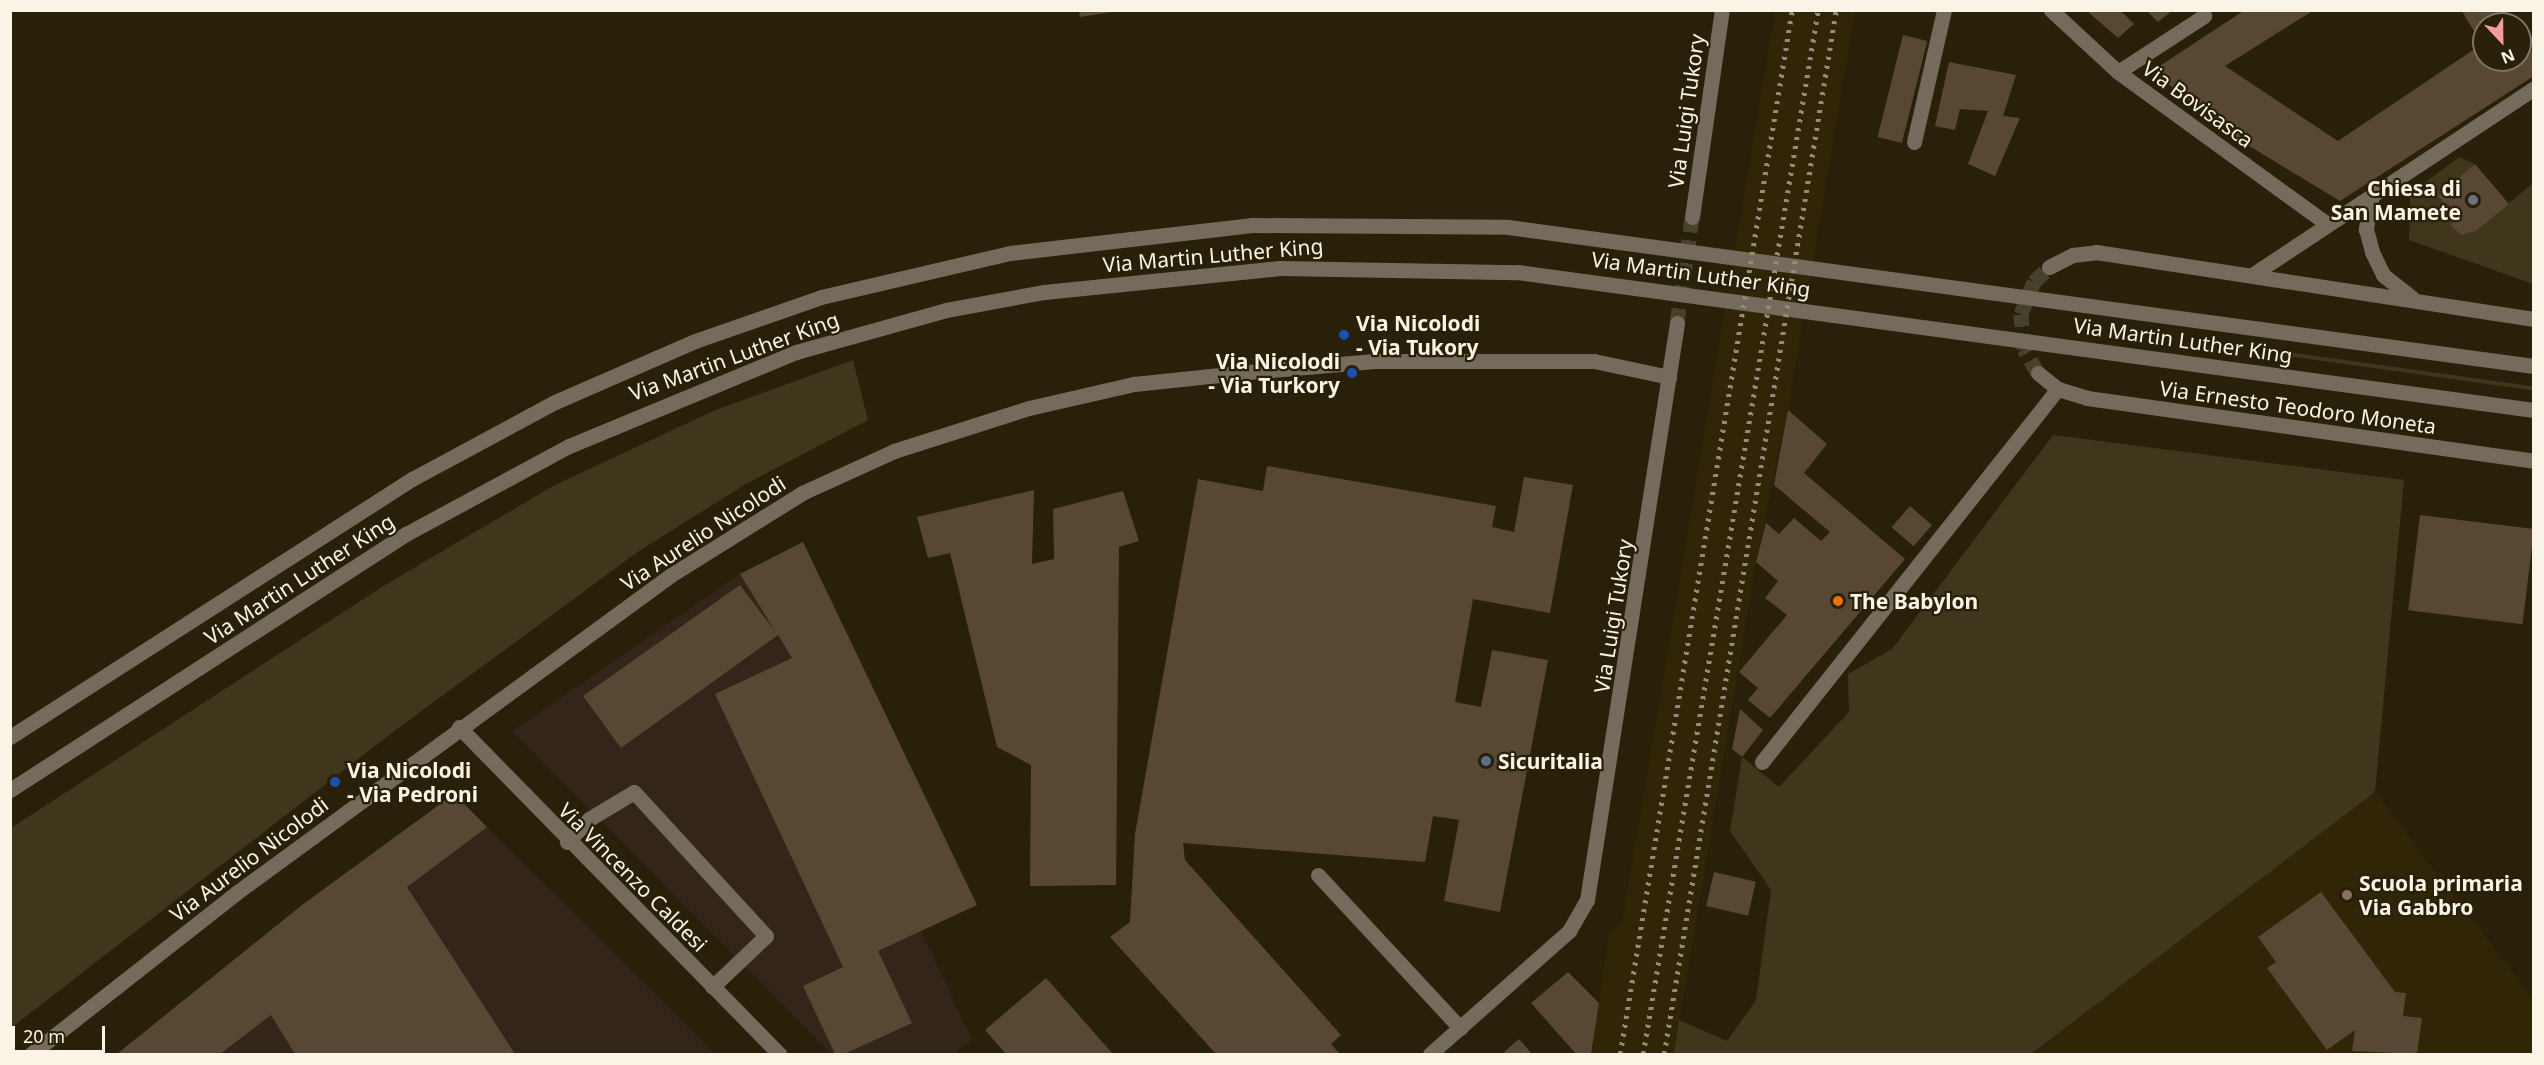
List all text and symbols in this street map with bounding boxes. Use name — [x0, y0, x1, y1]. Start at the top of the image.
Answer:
north arrow — [2472, 12, 2532, 72]
street label: Via Luigi Tukory — [1663, 32, 1709, 190]
text: N — [2498, 44, 2518, 69]
street label: Via Bovisasca — [2138, 55, 2258, 153]
place label: Chiesa di San Mamete — [2331, 175, 2461, 225]
marker: Chiesa di San Mamete — [2466, 193, 2480, 207]
street label: Via Martin Luther King — [1102, 233, 1324, 277]
street label: Via Martin Luther King — [1590, 246, 1812, 302]
street label: Via Martin Luther King — [626, 306, 842, 406]
place label: Via Nicolodi - Via Tukory — [1356, 310, 1480, 360]
street label: Via Martin Luther King — [2072, 312, 2294, 368]
marker: Via Nicolodi - Via Tukory — [1337, 328, 1351, 342]
place label: Via Nicolodi - Via Turkory — [1208, 348, 1340, 398]
marker: Via Nicolodi - Via Turkory — [1345, 366, 1359, 380]
street label: Via Ernesto Teodoro Moneta — [2158, 375, 2438, 439]
street label: Via Aurelio Nicolodi — [616, 470, 790, 596]
street label: Via Martin Luther King — [199, 508, 399, 650]
street label: Via Luigi Tukory — [1588, 537, 1638, 695]
place label: The Babylon — [1850, 588, 1978, 614]
marker: The Babylon — [1831, 594, 1845, 608]
place label: Sicuritalia — [1498, 748, 1603, 774]
marker: Sicuritalia — [1479, 754, 1493, 768]
place label: Via Nicolodi - Via Pedroni — [347, 757, 478, 807]
marker: Via Nicolodi - Via Pedroni — [328, 775, 342, 789]
street label: Via Aurelio Nicolodi — [165, 791, 333, 927]
street label: Via Vincenzo Caldesi — [553, 797, 713, 957]
place label: Scuola primaria Via Gabbro — [2359, 870, 2523, 920]
marker: Scuola primaria Via Gabbro — [2340, 888, 2354, 902]
scale bar — [15, 1014, 108, 1052]
text: 20 m — [23, 1024, 65, 1048]

